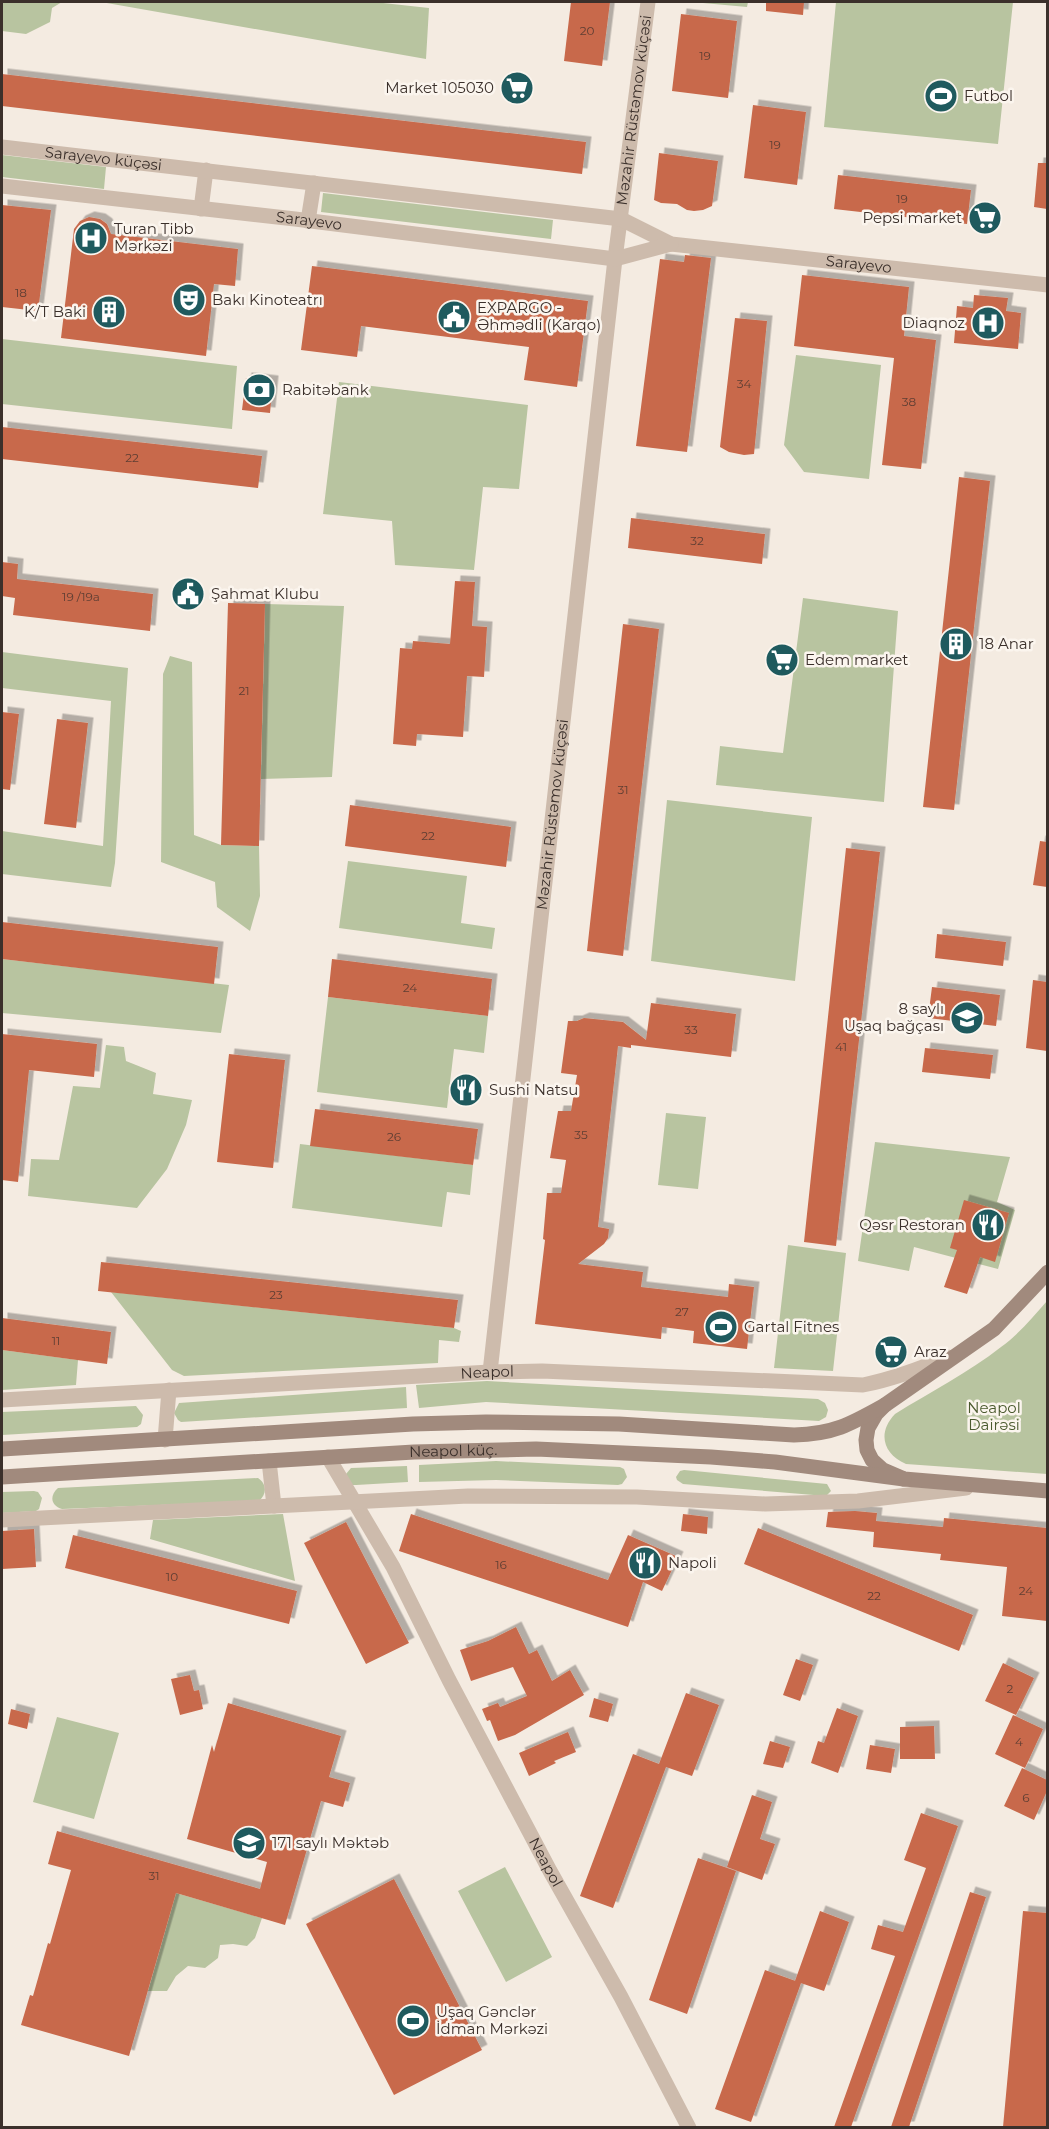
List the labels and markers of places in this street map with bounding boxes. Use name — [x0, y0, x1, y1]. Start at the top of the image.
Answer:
supermarket icon: Market 105030 — [499, 70, 535, 106]
place label: Market 105030 — [385, 78, 494, 97]
sports icon: Futbol — [923, 78, 959, 114]
place label: Futbol — [964, 86, 1013, 105]
supermarket icon: Pepsi market — [967, 200, 1003, 236]
place label: Pepsi market — [862, 208, 962, 227]
place label: Turan Tibb Mərkəzi — [114, 219, 194, 255]
hospital icon: Turan Tibb Mərkəzi — [73, 220, 109, 256]
theatre icon: Bakı Kinoteatrı — [171, 282, 207, 318]
place label: Bakı Kinoteatrı — [212, 290, 323, 309]
building icon: K/T Baki — [91, 294, 127, 330]
place label: EXPARGO - Əhmədli (Karqo) — [477, 298, 601, 334]
public building icon: EXPARGO - Əhmədli (Karqo) — [436, 299, 472, 335]
place label: K/T Baki — [24, 302, 86, 321]
hospital icon: Diaqnoz — [970, 305, 1006, 341]
place label: Diaqnoz — [902, 313, 965, 332]
bank icon: Rabitəbank — [241, 372, 277, 408]
place label: Rabitəbank — [282, 380, 369, 399]
public building icon: Şahmat Klubu — [170, 576, 206, 612]
place label: Şahmat Klubu — [211, 584, 319, 603]
building icon: 18 Anar — [938, 626, 974, 662]
place label: 18 Anar — [979, 634, 1034, 653]
supermarket icon: Edem market — [764, 642, 800, 678]
place label: Edem market — [805, 650, 908, 669]
place label: 8 saylı Uşaq bağçası — [844, 999, 944, 1035]
school or university icon: 8 saylı Uşaq bağçası — [949, 1000, 985, 1036]
restaurant icon: Sushi Natsu — [448, 1072, 484, 1108]
place label: Sushi Natsu — [489, 1080, 578, 1099]
restaurant icon: Qəsr Restoran — [970, 1207, 1006, 1243]
place label: Qəsr Restoran — [859, 1215, 965, 1234]
sports icon: Gartal Fitnes — [703, 1309, 739, 1345]
place label: Gartal Fitnes — [744, 1317, 839, 1336]
supermarket icon: Araz — [873, 1334, 909, 1370]
place label: Araz — [914, 1342, 947, 1361]
restaurant icon: Napoli — [627, 1545, 663, 1581]
place label: Napoli — [668, 1553, 717, 1572]
school or university icon: 171 saylı Məktəb — [231, 1825, 267, 1861]
place label: 171 saylı Məktəb — [272, 1833, 389, 1852]
place label: Uşaq Gənclər İdman Mərkəzi — [436, 2002, 548, 2038]
sports icon: Uşaq Gənclər İdman Mərkəzi — [395, 2003, 431, 2039]

